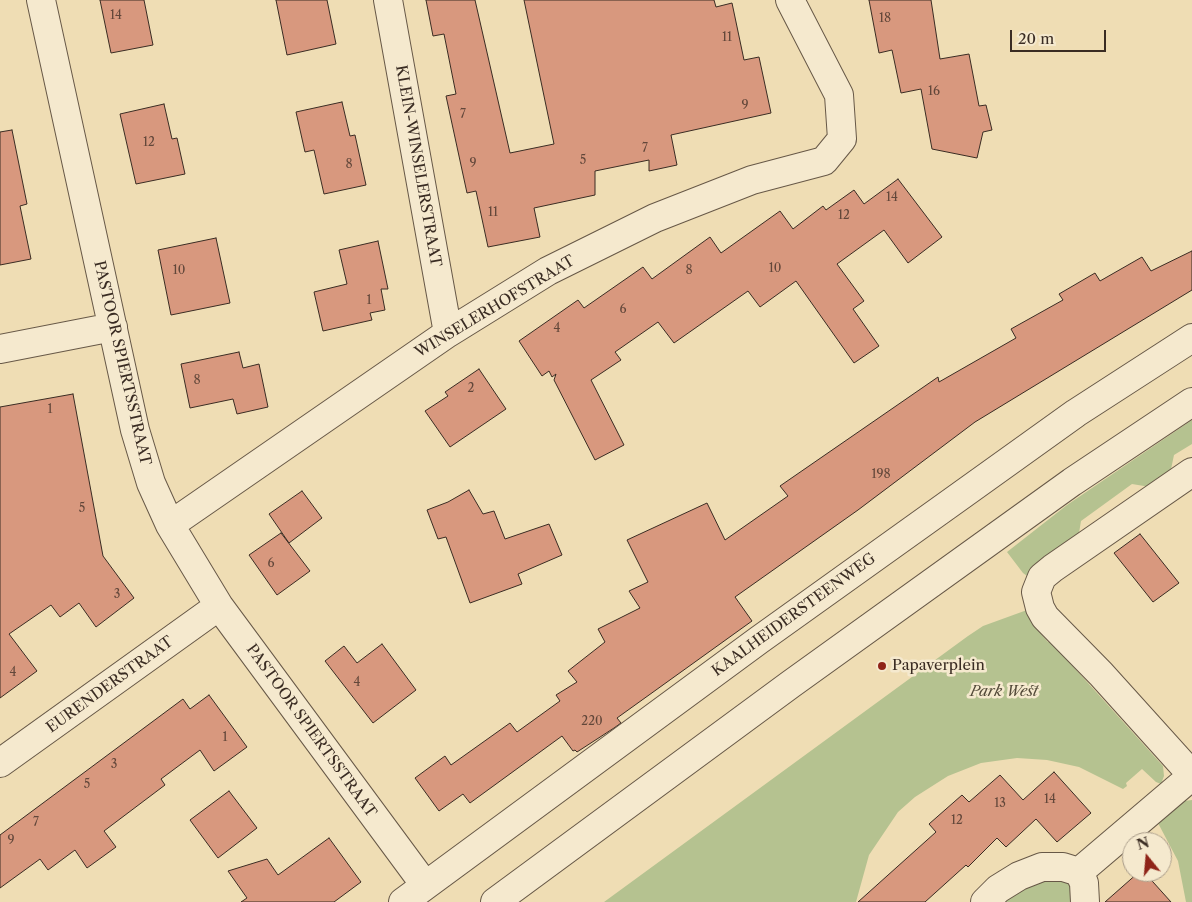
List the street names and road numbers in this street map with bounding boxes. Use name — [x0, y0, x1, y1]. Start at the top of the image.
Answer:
street label: KLEIN-WINSELERSTRAAT — [391, 64, 445, 268]
street label: WINSELERHOFSTRAAT — [412, 252, 578, 362]
street label: PASTOOR SPIERTSSTRAAT — [90, 259, 154, 467]
street label: KAALHEIDERSTEENWEG — [709, 550, 879, 680]
street label: EURENDERSTRAAT — [43, 633, 177, 737]
street label: PASTOOR SPIERTSSTRAAT — [242, 641, 380, 821]

